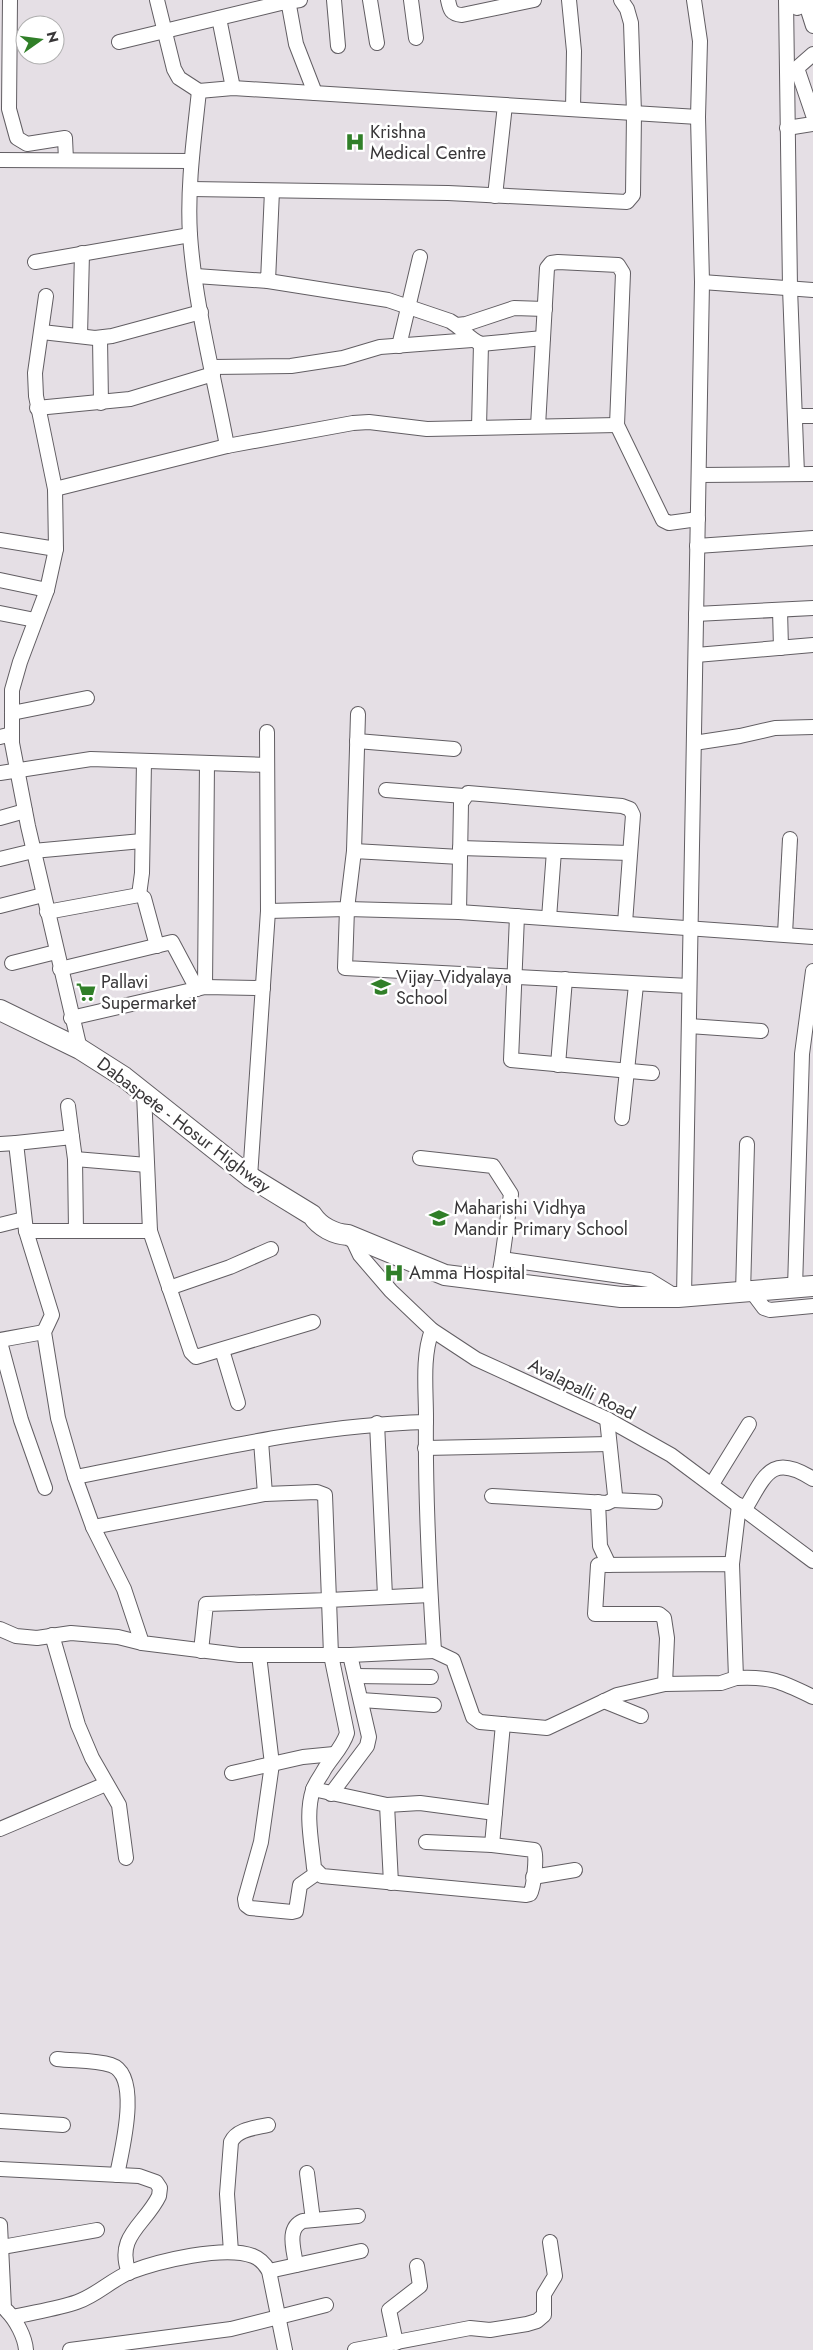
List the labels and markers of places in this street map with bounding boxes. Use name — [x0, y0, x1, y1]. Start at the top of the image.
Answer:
place label: Krishna Medical Centre — [370, 119, 486, 166]
hospital icon: Krishna Medical Centre — [344, 131, 366, 153]
place label: Vijay Vidyalaya School — [396, 964, 512, 1011]
place label: Pallavi Supermarket — [101, 969, 197, 1016]
school or university icon: Vijay Vidyalaya School — [370, 976, 392, 998]
supermarket icon: Pallavi Supermarket — [75, 981, 97, 1003]
place label: Maharishi Vidhya Mandir Primary School — [454, 1195, 628, 1242]
school or university icon: Maharishi Vidhya Mandir Primary School — [428, 1207, 450, 1229]
place label: Amma Hospital — [409, 1260, 525, 1286]
hospital icon: Amma Hospital — [383, 1262, 405, 1284]

